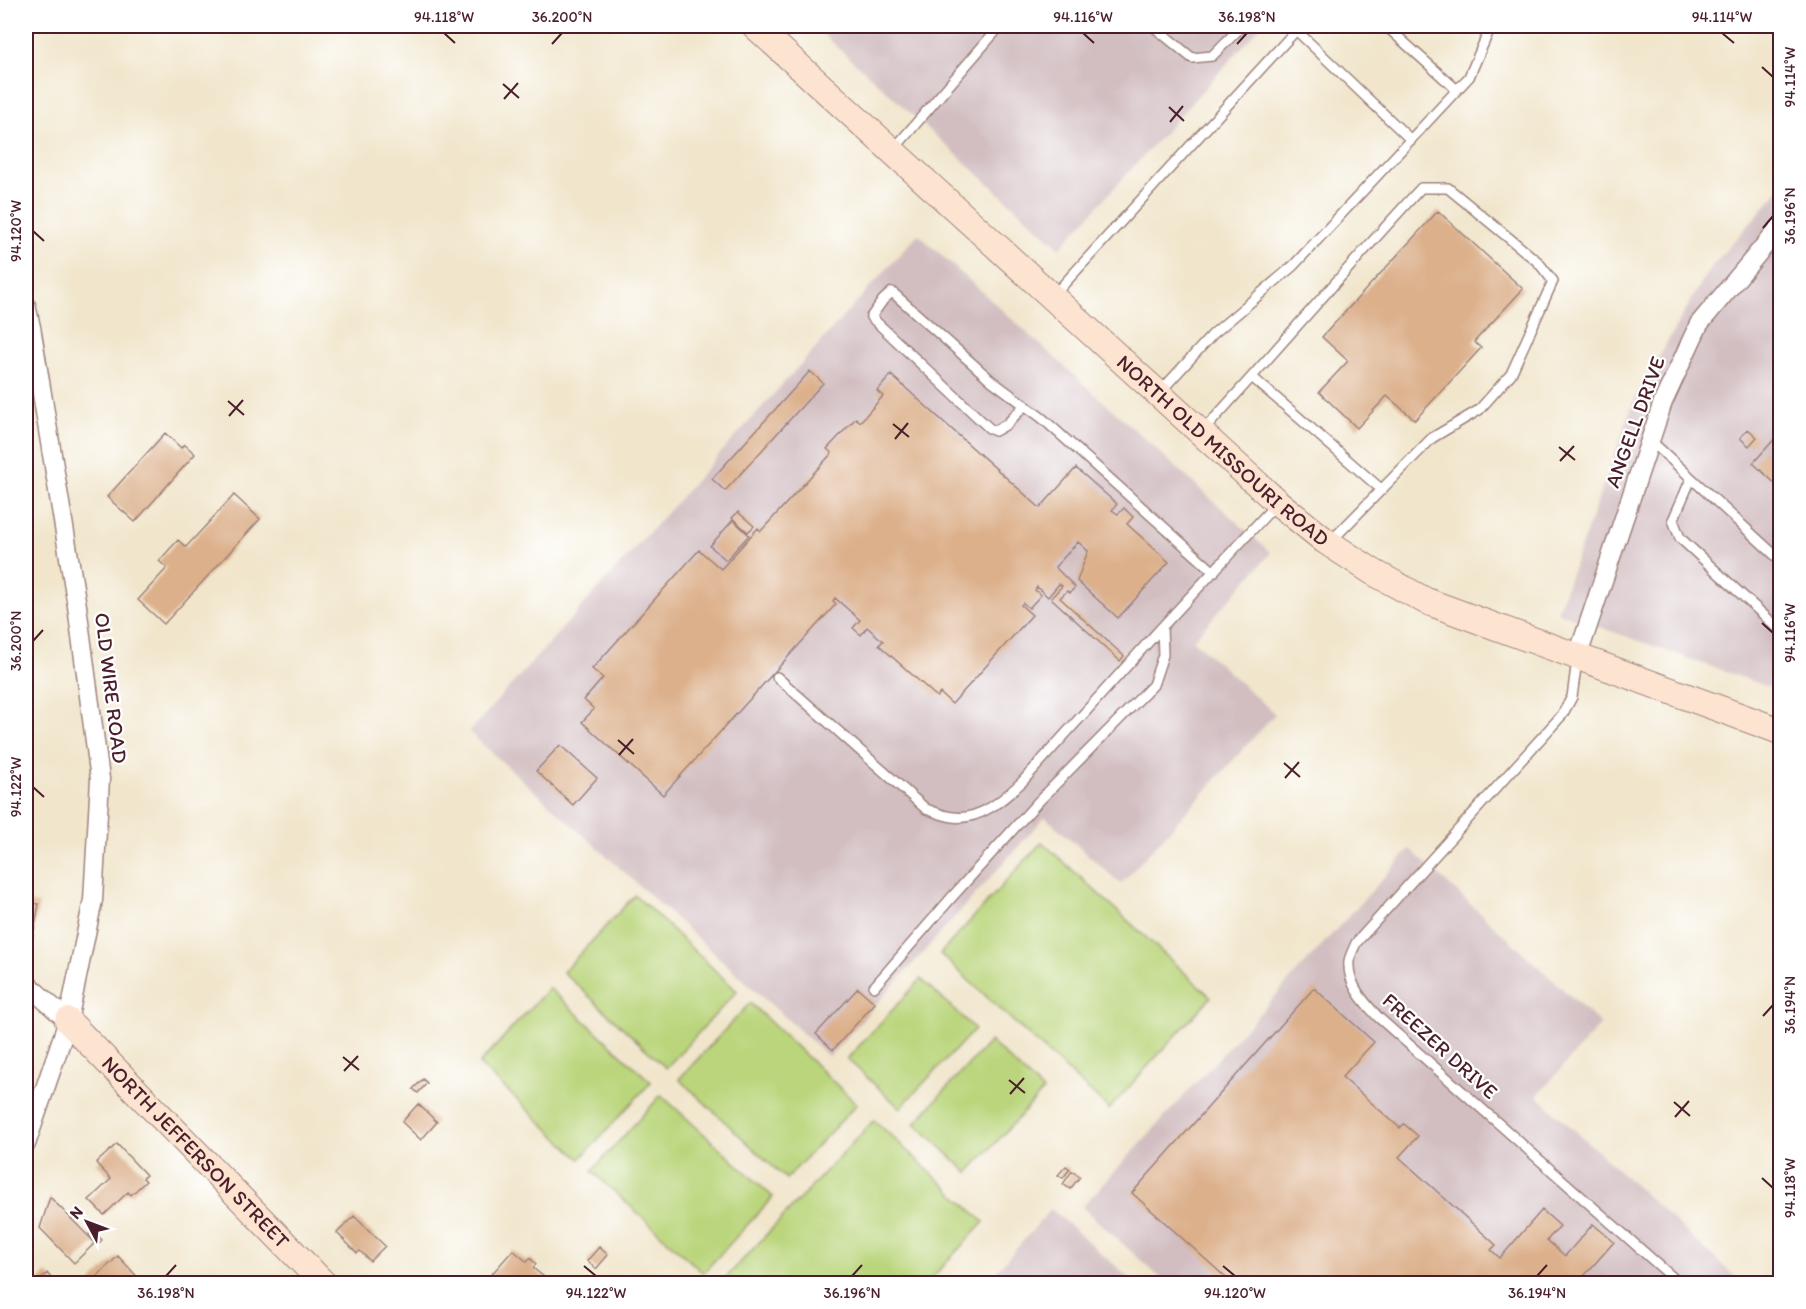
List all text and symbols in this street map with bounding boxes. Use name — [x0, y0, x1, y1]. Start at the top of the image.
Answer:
text: 94.118°W — [414, 8, 474, 26]
text: 36.200°N — [532, 8, 592, 26]
text: 94.116°W — [1053, 8, 1113, 26]
text: 36.198°N — [1218, 8, 1276, 26]
text: 94.114°W — [1692, 8, 1753, 26]
text: 94.114°W — [1781, 46, 1799, 107]
text: 36.196°N — [1781, 187, 1799, 245]
text: 94.120°W — [7, 200, 25, 262]
street label: NORTH OLD MISSOURI ROAD — [1112, 349, 1335, 551]
street label: ANGELL DRIVE — [1599, 353, 1670, 491]
text: 94.116°W — [1781, 603, 1799, 663]
text: 36.200°N — [7, 611, 25, 671]
street label: OLD WIRE ROAD — [90, 611, 133, 765]
text: 94.122°W — [7, 757, 25, 817]
text: 36.194°N — [1781, 976, 1799, 1034]
street label: FREEZER DRIVE — [1378, 987, 1503, 1104]
street label: NORTH JEFFERSON STREET — [97, 1050, 295, 1253]
text: 94.118°W — [1781, 1158, 1799, 1218]
north arrow — [57, 1192, 117, 1252]
text: N — [65, 1202, 87, 1223]
text: 36.198°N — [137, 1284, 195, 1302]
text: 94.122°W — [566, 1284, 626, 1302]
text: 36.196°N — [823, 1284, 881, 1302]
text: 94.120°W — [1204, 1284, 1266, 1302]
text: 36.194°N — [1508, 1284, 1566, 1302]

